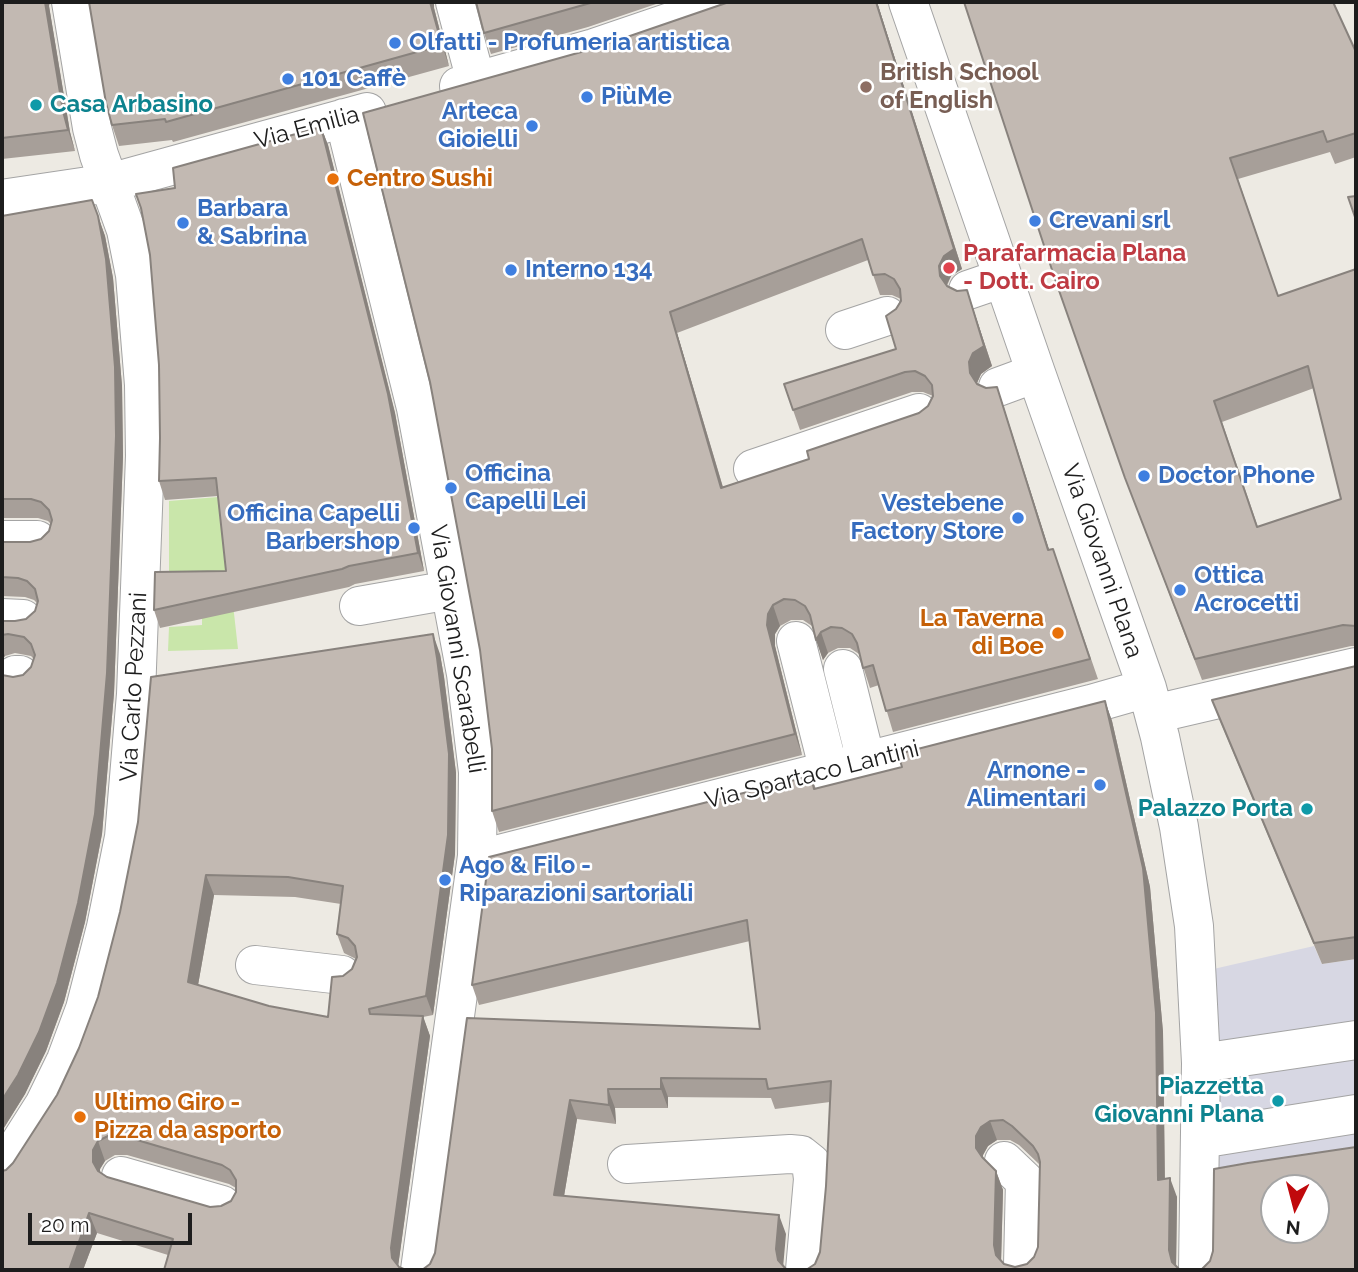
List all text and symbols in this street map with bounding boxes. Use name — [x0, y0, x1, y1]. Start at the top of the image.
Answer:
place label: Olfatti - Profumeria artistica — [409, 29, 730, 57]
marker: Olfatti - Profumeria artistica — [387, 35, 403, 51]
place label: British School of English — [880, 59, 1039, 115]
place label: 101 Caffè — [302, 65, 406, 93]
marker: 101 Caffè — [280, 71, 296, 87]
marker: British School of English — [858, 79, 874, 95]
place label: PiùMe — [601, 83, 672, 111]
marker: PiùMe — [579, 89, 595, 105]
place label: Casa Arbasino — [50, 91, 213, 119]
marker: Casa Arbasino — [28, 97, 44, 113]
place label: Arteca Gioielli — [438, 98, 518, 154]
street label: Via Emilia — [251, 100, 363, 156]
marker: Arteca Gioielli — [524, 118, 540, 134]
place label: Centro Sushi — [347, 165, 493, 193]
marker: Centro Sushi — [325, 171, 341, 187]
place label: Barbara & Sabrina — [197, 195, 307, 251]
place label: Crevani srl — [1049, 207, 1170, 235]
marker: Crevani srl — [1027, 213, 1043, 229]
marker: Barbara & Sabrina — [175, 215, 191, 231]
place label: Parafarmacia Plana - Dott. Cairo — [963, 240, 1186, 296]
place label: Interno 134 — [525, 256, 653, 284]
marker: Parafarmacia Plana - Dott. Cairo — [941, 260, 957, 276]
marker: Interno 134 — [503, 262, 519, 278]
place label: Officina Capelli Lei — [465, 460, 586, 516]
street label: Via Giovanni Plana — [1055, 460, 1149, 662]
place label: Doctor Phone — [1158, 462, 1315, 490]
marker: Doctor Phone — [1136, 468, 1152, 484]
marker: Officina Capelli Lei — [443, 480, 459, 496]
place label: Vestebene Factory Store — [851, 490, 1004, 546]
place label: Officina Capelli Barbershop — [227, 500, 400, 556]
marker: Vestebene Factory Store — [1010, 510, 1026, 526]
marker: Officina Capelli Barbershop — [406, 520, 422, 536]
street label: Via Giovanni Scarabelli — [423, 523, 491, 775]
place label: Ottica Acrocetti — [1194, 562, 1299, 618]
marker: Ottica Acrocetti — [1172, 582, 1188, 598]
street label: Via Carlo Pezzani — [115, 591, 153, 783]
place label: La Taverna di Boe — [920, 605, 1044, 661]
marker: La Taverna di Boe — [1050, 625, 1066, 641]
street label: Via Spartaco Lantini — [702, 734, 922, 816]
place label: Arnone - Alimentari — [967, 757, 1086, 813]
marker: Arnone - Alimentari — [1092, 777, 1108, 793]
place label: Palazzo Porta — [1138, 795, 1293, 823]
marker: Palazzo Porta — [1299, 801, 1315, 817]
place label: Ago & Filo - Riparazioni sartoriali — [459, 852, 693, 908]
marker: Ago & Filo - Riparazioni sartoriali — [437, 872, 453, 888]
place label: Piazzetta Giovanni Plana — [1094, 1073, 1264, 1129]
place label: Ultimo Giro - Pizza da asporto — [94, 1089, 282, 1145]
marker: Piazzetta Giovanni Plana — [1270, 1093, 1286, 1109]
marker: Ultimo Giro - Pizza da asporto — [72, 1109, 88, 1125]
north arrow — [1260, 1174, 1330, 1244]
scale bar — [32, 1198, 196, 1242]
text: 20 m — [41, 1212, 89, 1237]
text: N — [1285, 1216, 1301, 1240]

